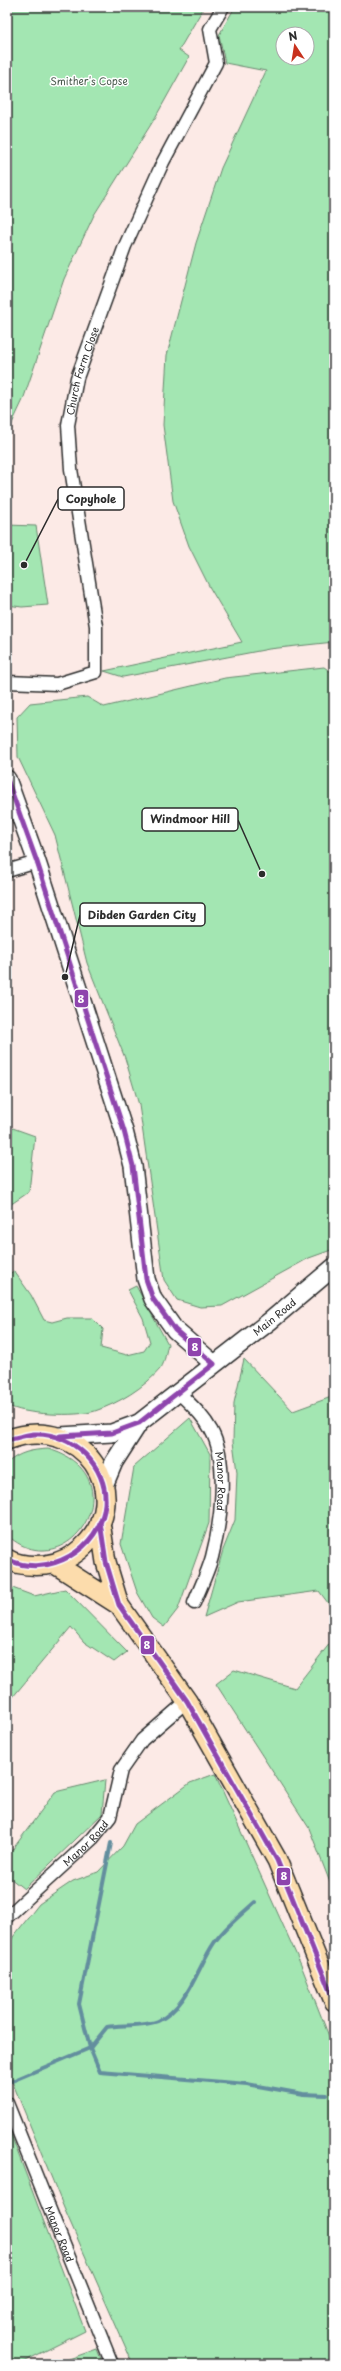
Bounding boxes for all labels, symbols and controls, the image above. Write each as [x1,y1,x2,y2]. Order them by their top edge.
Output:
north arrow [275,26,315,66]
text: N [287,26,299,45]
park label: Smither's Copse [50,73,128,88]
street label: Church Farm Close [62,324,102,416]
callout: Copyhole [58,487,124,510]
text: Copyhole [66,490,117,507]
callout: Windmoor Hill [142,808,238,831]
text: Windmoor Hill [150,810,230,827]
callout: Dibden Garden City [80,903,205,926]
text: Dibden Garden City [88,906,196,923]
line badge: 8 [74,989,89,1008]
text: 8 [78,990,85,1007]
street label: Main Road [249,1294,299,1339]
line badge: 8 [187,1337,202,1357]
text: 8 [192,1338,199,1355]
street label: Manor Road [212,1450,230,1512]
line badge: 8 [140,1635,155,1655]
text: 8 [144,1636,151,1653]
street label: Manor Road [59,1817,112,1869]
line badge: 8 [276,1867,291,1886]
text: 8 [281,1867,288,1884]
street label: Manor Road [42,2203,78,2264]

